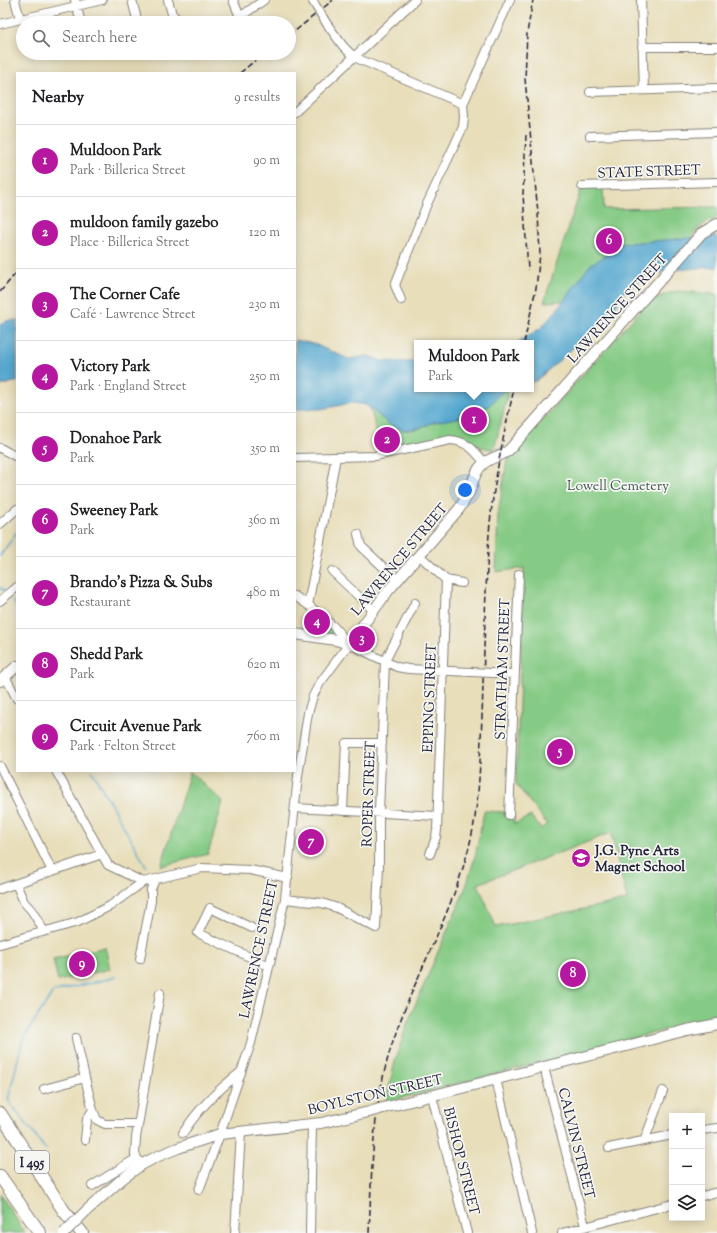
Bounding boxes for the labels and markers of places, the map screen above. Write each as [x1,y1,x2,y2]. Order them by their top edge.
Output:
pin: 6 [596,226,622,256]
pin: 1 [461,405,487,435]
pin: 2 [374,425,400,455]
pin: 4 [304,607,330,637]
pin: 3 [349,624,375,654]
pin: 5 [547,737,573,767]
pin: 7 [298,827,324,857]
place label: J.G. Pyne Arts Magnet School [594,842,685,878]
school or university icon: J.G. Pyne Arts Magnet School [570,847,592,869]
pin: 9 [69,949,95,979]
pin: 8 [560,959,586,989]

